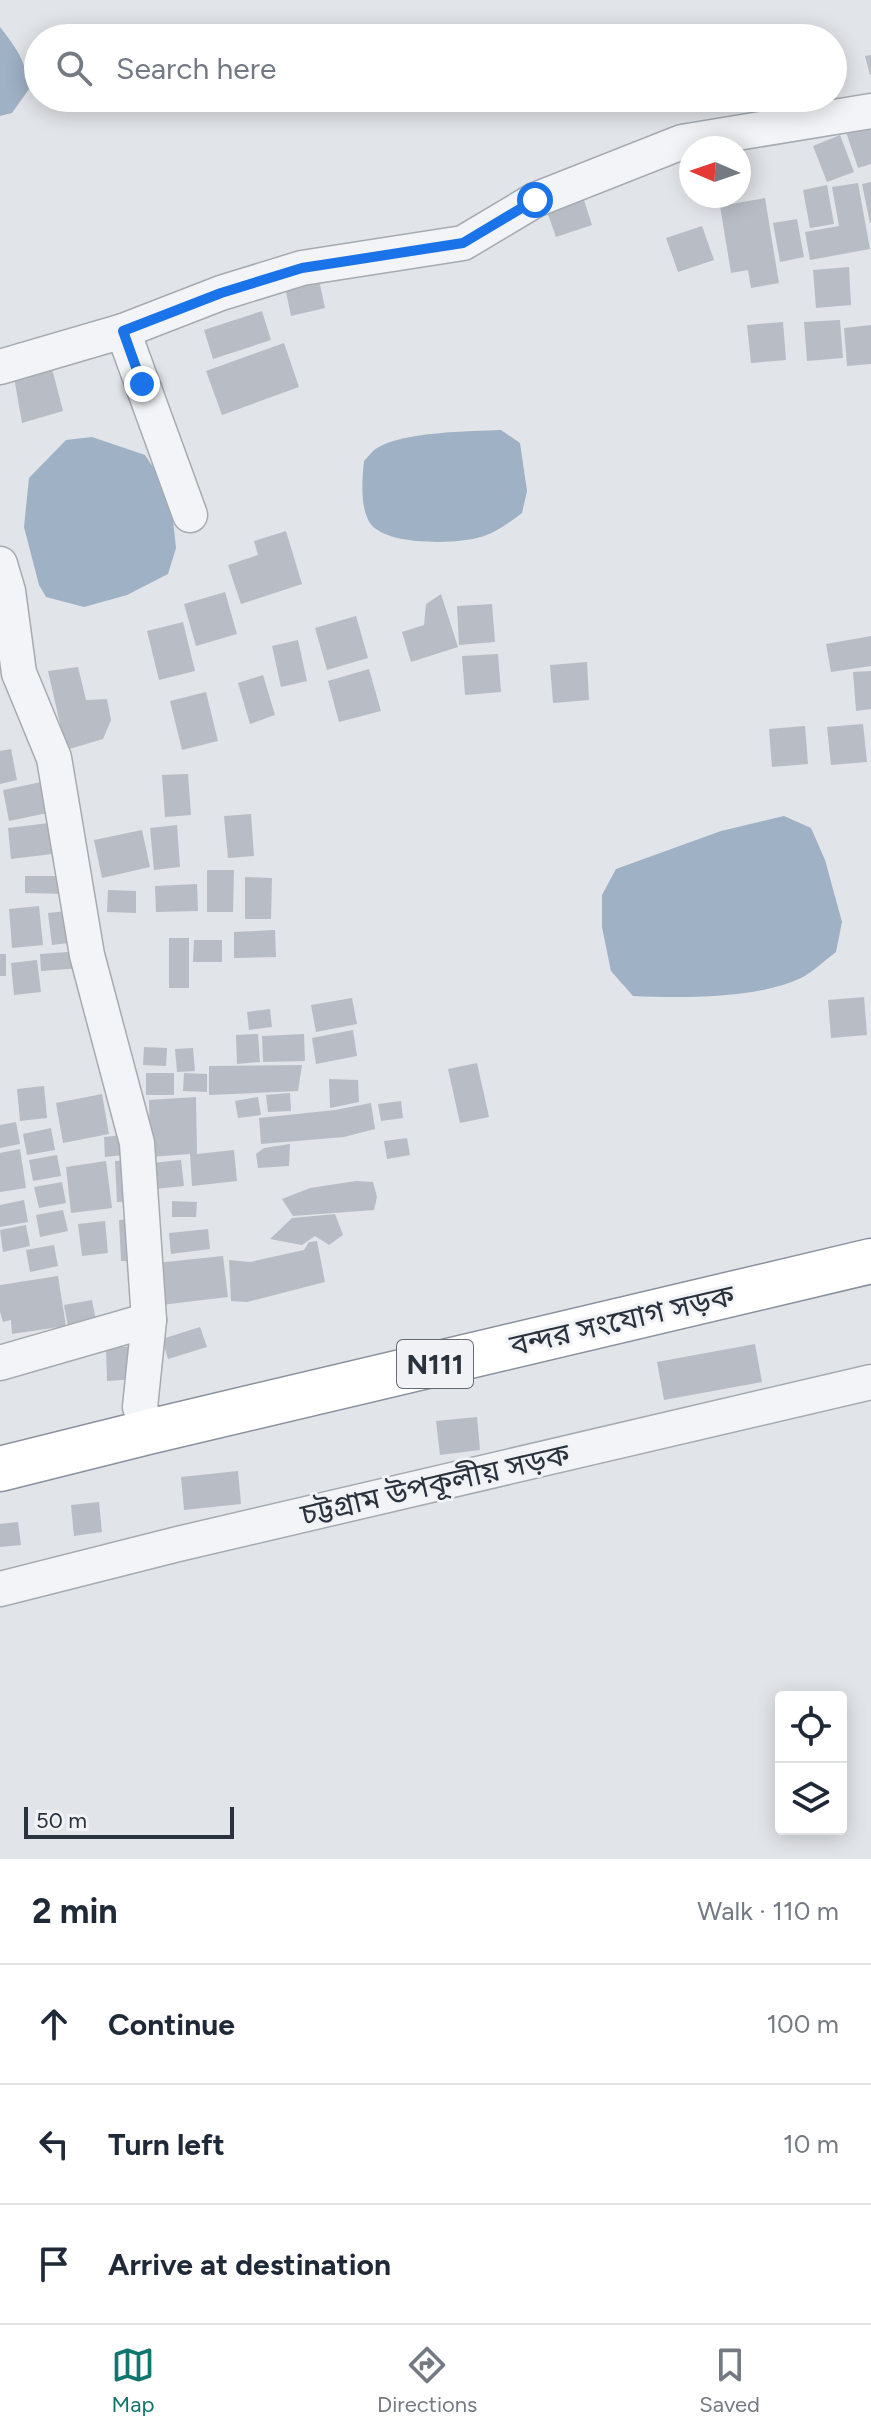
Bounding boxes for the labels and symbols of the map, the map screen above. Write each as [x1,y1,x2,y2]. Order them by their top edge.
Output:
north arrow [679,136,751,208]
route start [517,182,553,218]
route end [124,366,160,402]
street label: বন্দর সংযোগ সড়ক [505,1276,739,1364]
road number: N111 [397,1340,473,1388]
street label: চট্টগ্রাম উপকূলীয় সড়ক [296,1435,574,1533]
scale bar [24,1803,234,1839]

